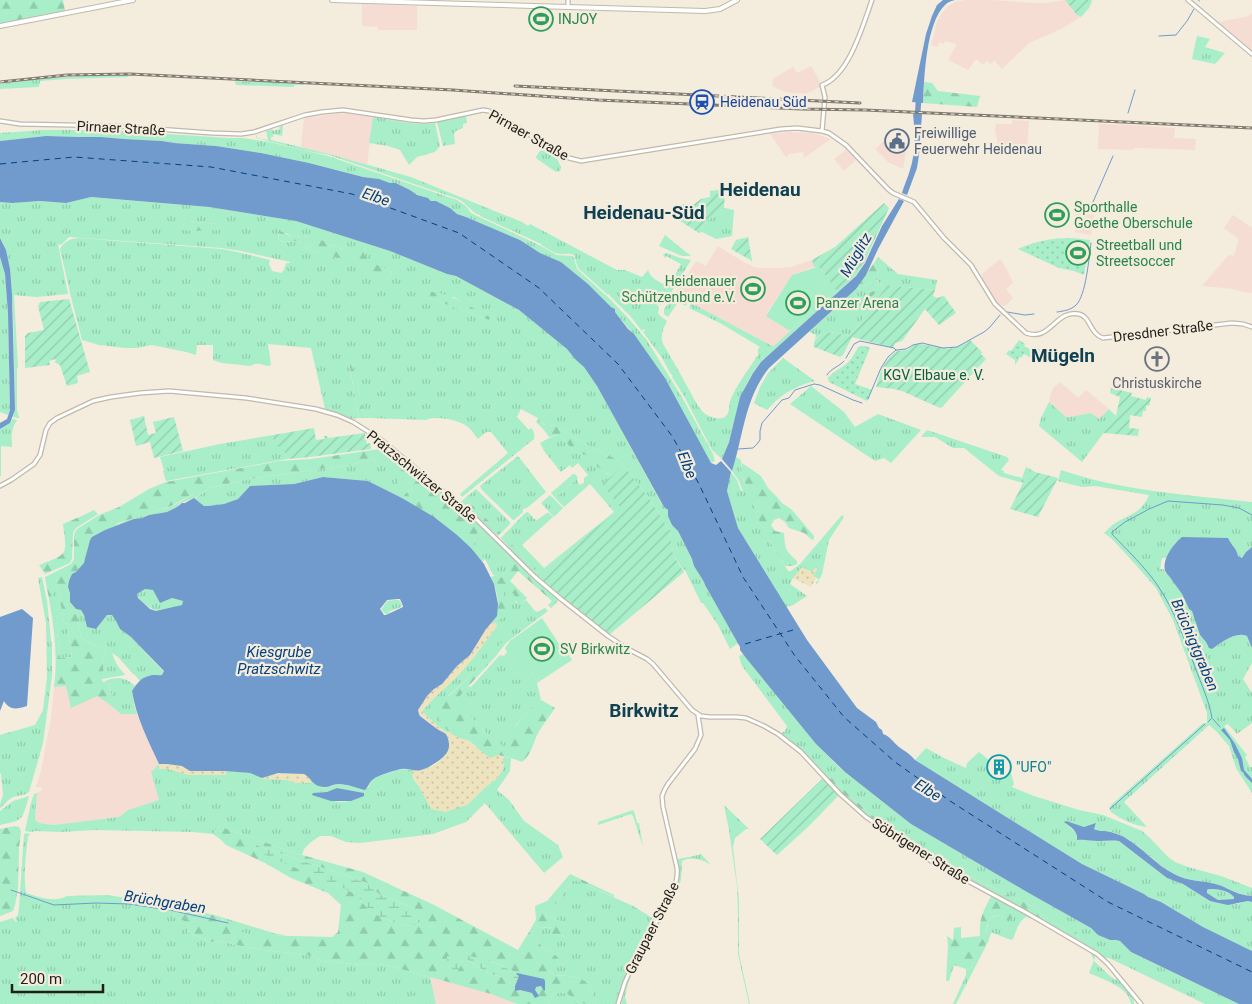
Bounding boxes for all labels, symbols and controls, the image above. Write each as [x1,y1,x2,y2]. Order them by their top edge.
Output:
sports icon: INJOY [528,6,554,32]
place label: INJOY [558,11,598,27]
station icon: Heidenau Süd [689,89,715,115]
place label: Heidenau Süd [720,94,807,110]
street label: Pirnaer Straße [486,107,572,163]
street label: Pirnaer Straße [76,118,166,138]
place label: Freiwillige Feuerwehr Heidenau [914,125,1042,157]
public building icon: Freiwillige Feuerwehr Heidenau [884,128,910,154]
district label: Heidenau [719,178,801,201]
water label: Elbe [360,184,392,210]
place label: Sporthalle Goethe Oberschule [1074,199,1193,231]
district label: Heidenau-Süd [583,201,705,224]
sports icon: Sporthalle Goethe Oberschule [1044,202,1070,228]
water label: Müglitz [836,229,876,280]
place label: Streetball und Streetsoccer [1096,237,1182,269]
sports icon: Streetball und Streetsoccer [1065,240,1091,266]
place label: Heidenauer Schützenbund e.V. [621,273,736,305]
sports icon: Heidenauer Schützenbund e.V. [740,276,766,302]
sports icon: Panzer Arena [785,290,811,316]
place label: Panzer Arena [816,295,899,311]
street label: Dresdner Straße [1112,317,1214,345]
district label: Mügeln [1031,344,1095,367]
church icon: Christuskirche [1144,346,1170,372]
park label: KGV Elbaue e. V. [883,367,985,383]
place label: Christuskirche [1112,375,1202,391]
street label: Pratzschwitzer Straße [364,427,480,525]
water label: Elbe [673,449,701,481]
water label: Brüchigtgraben [1167,596,1223,694]
sports icon: SV Birkwitz [529,636,555,662]
place label: SV Birkwitz [560,641,630,657]
water label: Kiesgrube Pratzschwitz [237,643,321,678]
district label: Birkwitz [609,699,679,722]
building icon: "UFO" [986,754,1012,780]
place label: "UFO" [1016,759,1051,775]
water label: Elbe [911,775,945,805]
street label: Söbrigener Straße [869,815,973,887]
street label: Graupaer Straße [622,879,682,977]
water label: Brüchgraben [123,887,207,917]
scale bar [12,962,104,994]
text: 200 m [20,970,62,988]

